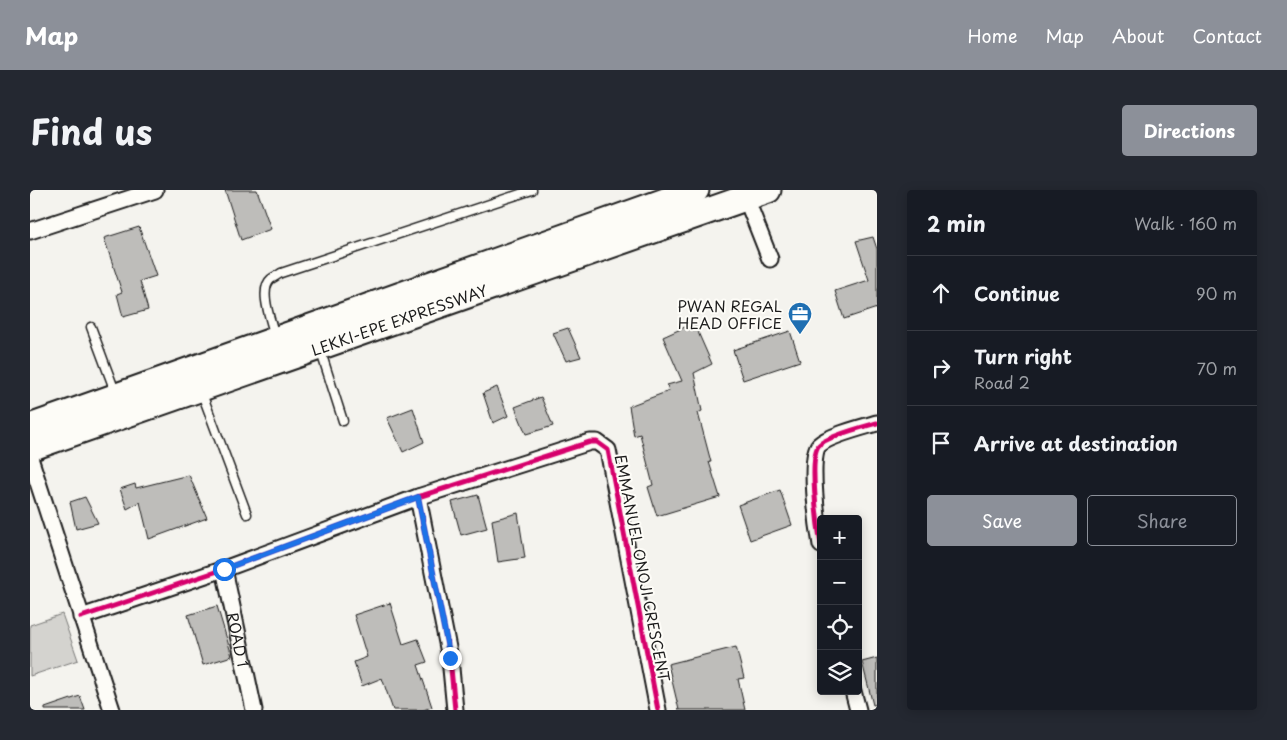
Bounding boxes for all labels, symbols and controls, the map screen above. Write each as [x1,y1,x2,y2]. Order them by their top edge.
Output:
text: Map [25,17,78,53]
text: Home [967,22,1017,49]
text: Map [1045,22,1084,49]
text: About [1112,22,1164,49]
text: Contact [1192,22,1262,49]
text: Find us [30,104,152,157]
button: Directions [1122,105,1257,156]
text: 2 min [927,207,986,239]
text: Walk · 160 m [1134,211,1237,235]
street label: LEKKI-EPE EXPRESSWAY [308,277,491,360]
icon: ahead [927,279,955,307]
text: Continue [974,279,1060,307]
text: 90 m [1196,281,1237,305]
place label: PWAN REGAL HEAD OFFICE [677,294,782,334]
office icon: PWAN REGAL HEAD OFFICE [787,301,813,335]
text: Turn right [974,342,1072,370]
icon: right [927,354,955,382]
text: 70 m [1197,356,1237,380]
text: Road 2 [974,370,1030,394]
icon: arrive [927,429,955,457]
text: Arrive at destination [974,429,1178,457]
street label: EMMANUEL ONOJI CRESCENT [610,452,676,684]
button: Save [927,495,1077,546]
button: Share [1087,495,1237,546]
map controls [817,515,862,695]
button: + [817,515,862,560]
route start [213,558,236,581]
button: − [817,560,862,605]
button: locate [817,605,862,650]
street label: ROAD 1 [222,610,256,669]
route end [439,647,462,670]
button: layers [817,650,862,695]

